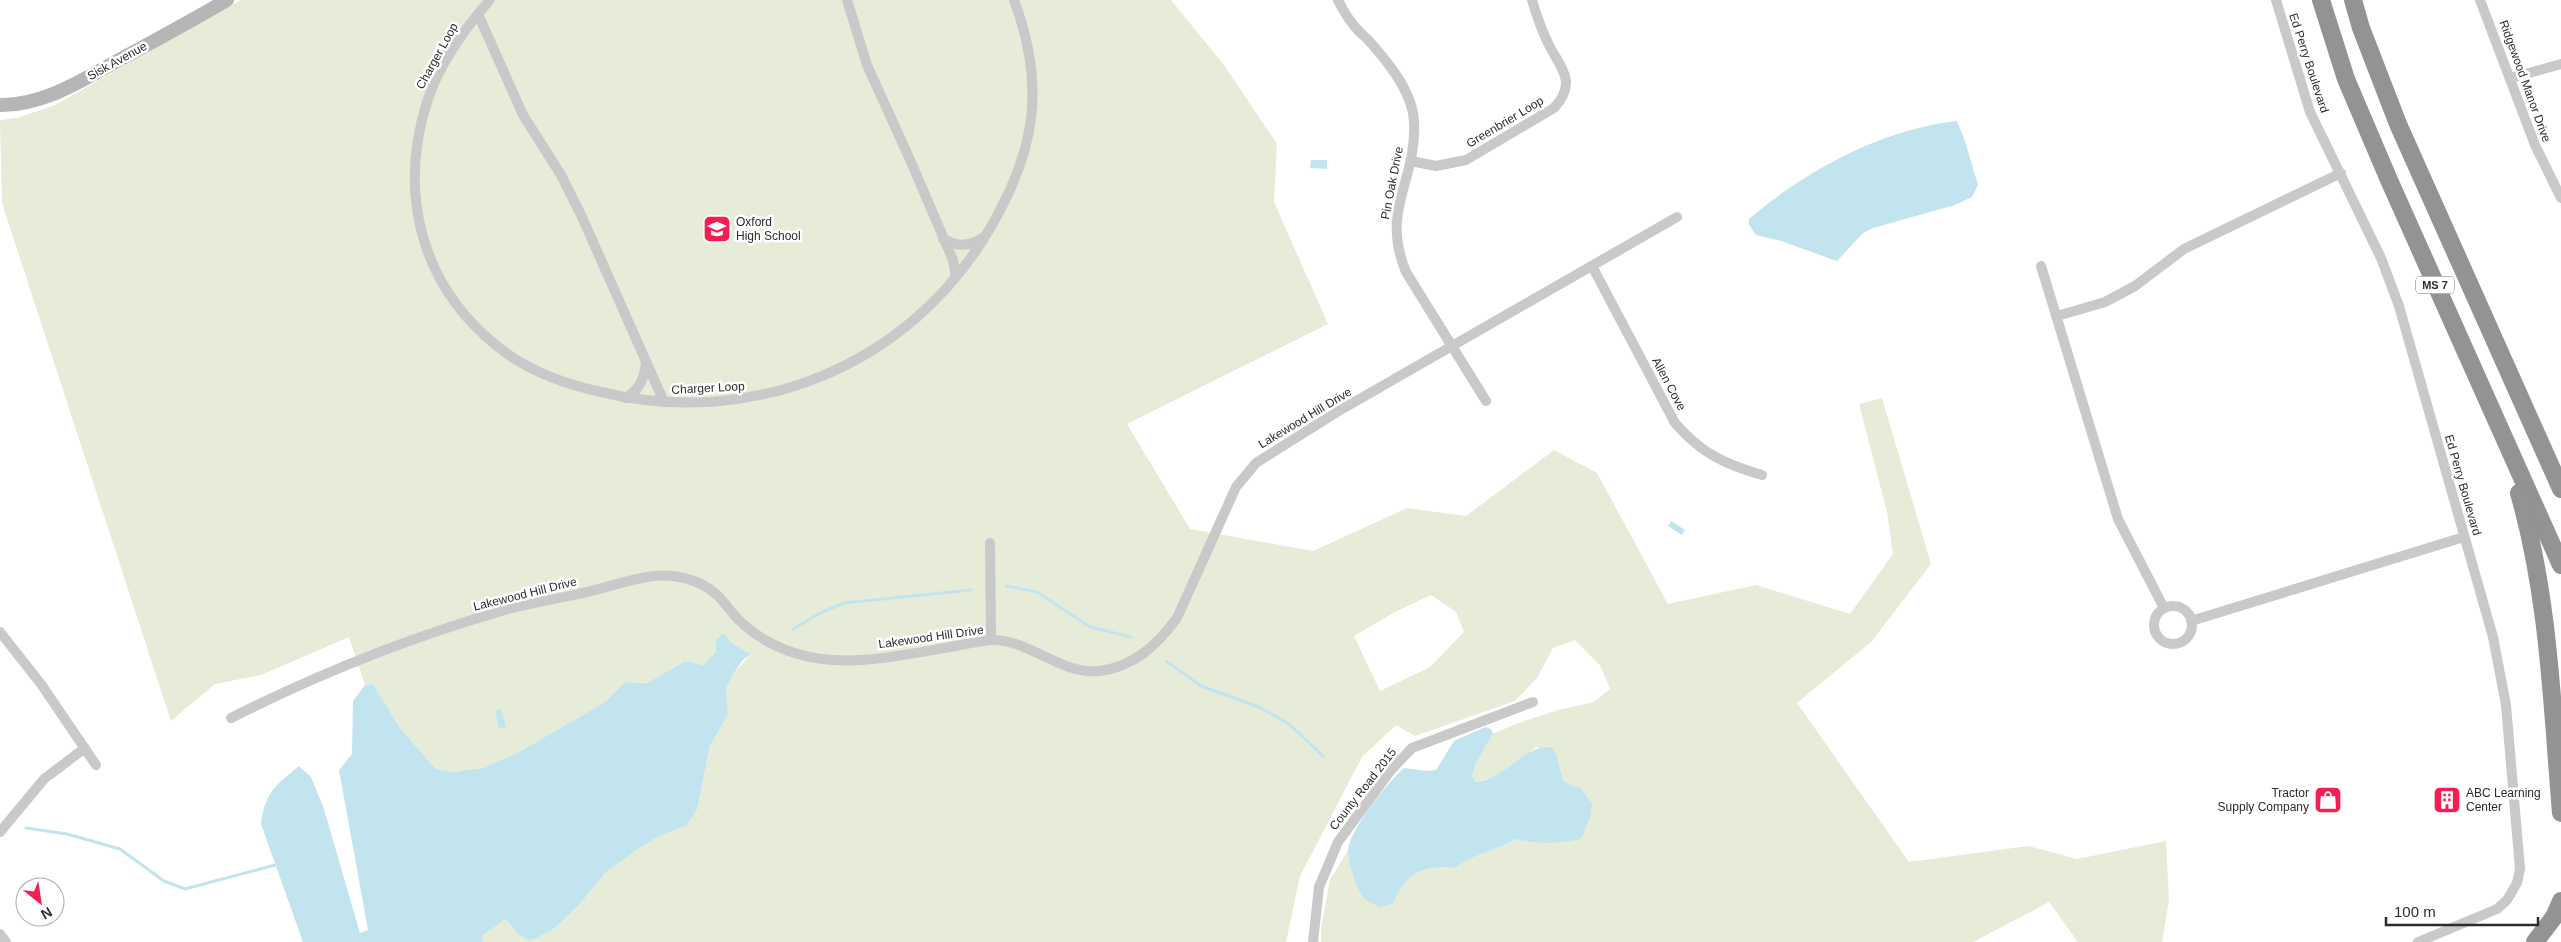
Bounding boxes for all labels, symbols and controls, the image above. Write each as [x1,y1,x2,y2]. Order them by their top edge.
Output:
street label: Ed Perry Boulevard [2286,11,2332,115]
street label: Ridgewood Manor Drive [2496,18,2554,144]
street label: Charger Loop [413,20,461,91]
street label: Sisk Avenue [85,39,149,83]
street label: Greenbrier Loop [1464,93,1546,151]
street label: Pin Oak Drive [1378,145,1406,221]
school or university icon: Oxford High School [702,214,732,244]
place label: Oxford High School [736,215,801,243]
road number: MS 7 [2416,276,2454,294]
street label: Allen Cove [1649,355,1689,413]
street label: Charger Loop [671,379,745,397]
street label: Lakewood Hill Drive [1256,385,1354,451]
street label: Ed Perry Boulevard [2442,433,2484,537]
street label: Lakewood Hill Drive [472,574,578,614]
street label: Lakewood Hill Drive [878,623,985,651]
street label: County Road 2015 [1327,745,1400,833]
shop icon: Tractor Supply Company [2313,785,2343,815]
building icon: ABC Learning Center [2432,785,2462,815]
place label: Tractor Supply Company [2218,786,2309,814]
place label: ABC Learning Center [2466,786,2541,814]
north arrow [15,877,65,927]
scale bar [2386,894,2538,926]
text: 100 m [2394,903,2436,920]
text: N [38,904,55,923]

